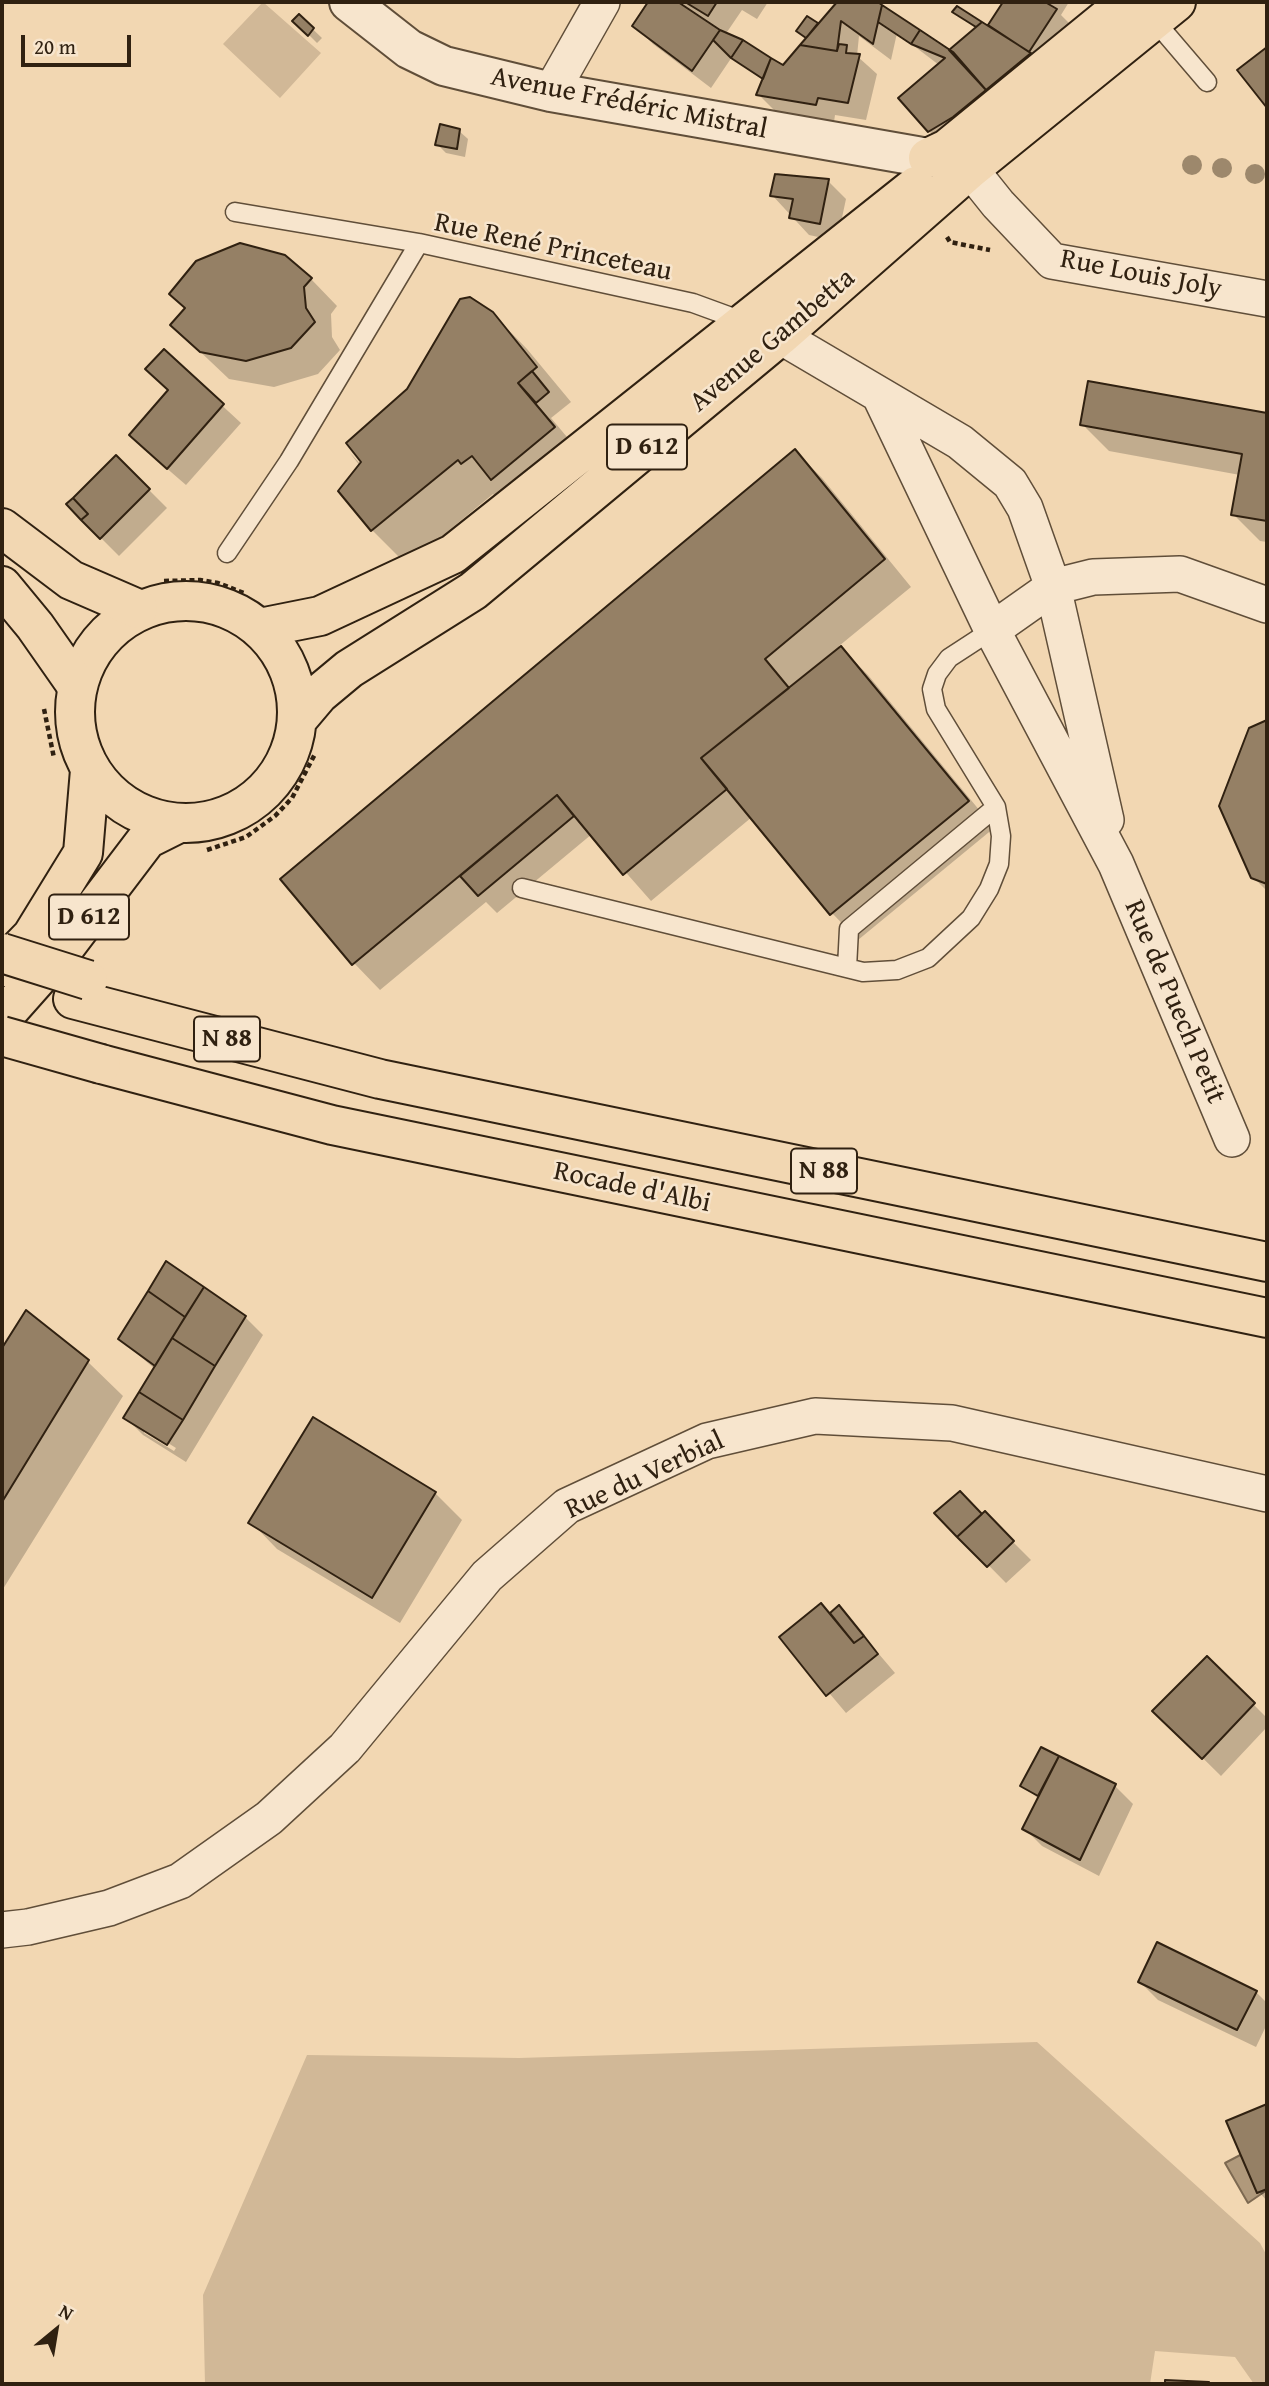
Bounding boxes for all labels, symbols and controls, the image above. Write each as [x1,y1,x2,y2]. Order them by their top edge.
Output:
scale bar [24,21,135,65]
text: 20 m [34,31,76,62]
street label: Avenue Frédéric Mistral [488,61,770,147]
street label: Rue René Princeteau [431,206,675,290]
street label: Rue Louis Joly [1057,243,1225,307]
street label: Avenue Gambetta [684,262,862,420]
road number: D 612 [607,424,687,470]
road number: D 612 [49,894,129,940]
street label: Rue de Puech Petit [1116,895,1232,1109]
road number: N 88 [194,1016,260,1062]
road number: N 88 [791,1148,857,1194]
street label: Rocade d'Albi [550,1155,714,1221]
street label: Rue du Verbial [560,1425,730,1527]
north arrow [21,2295,91,2365]
text: N [54,2297,79,2327]

